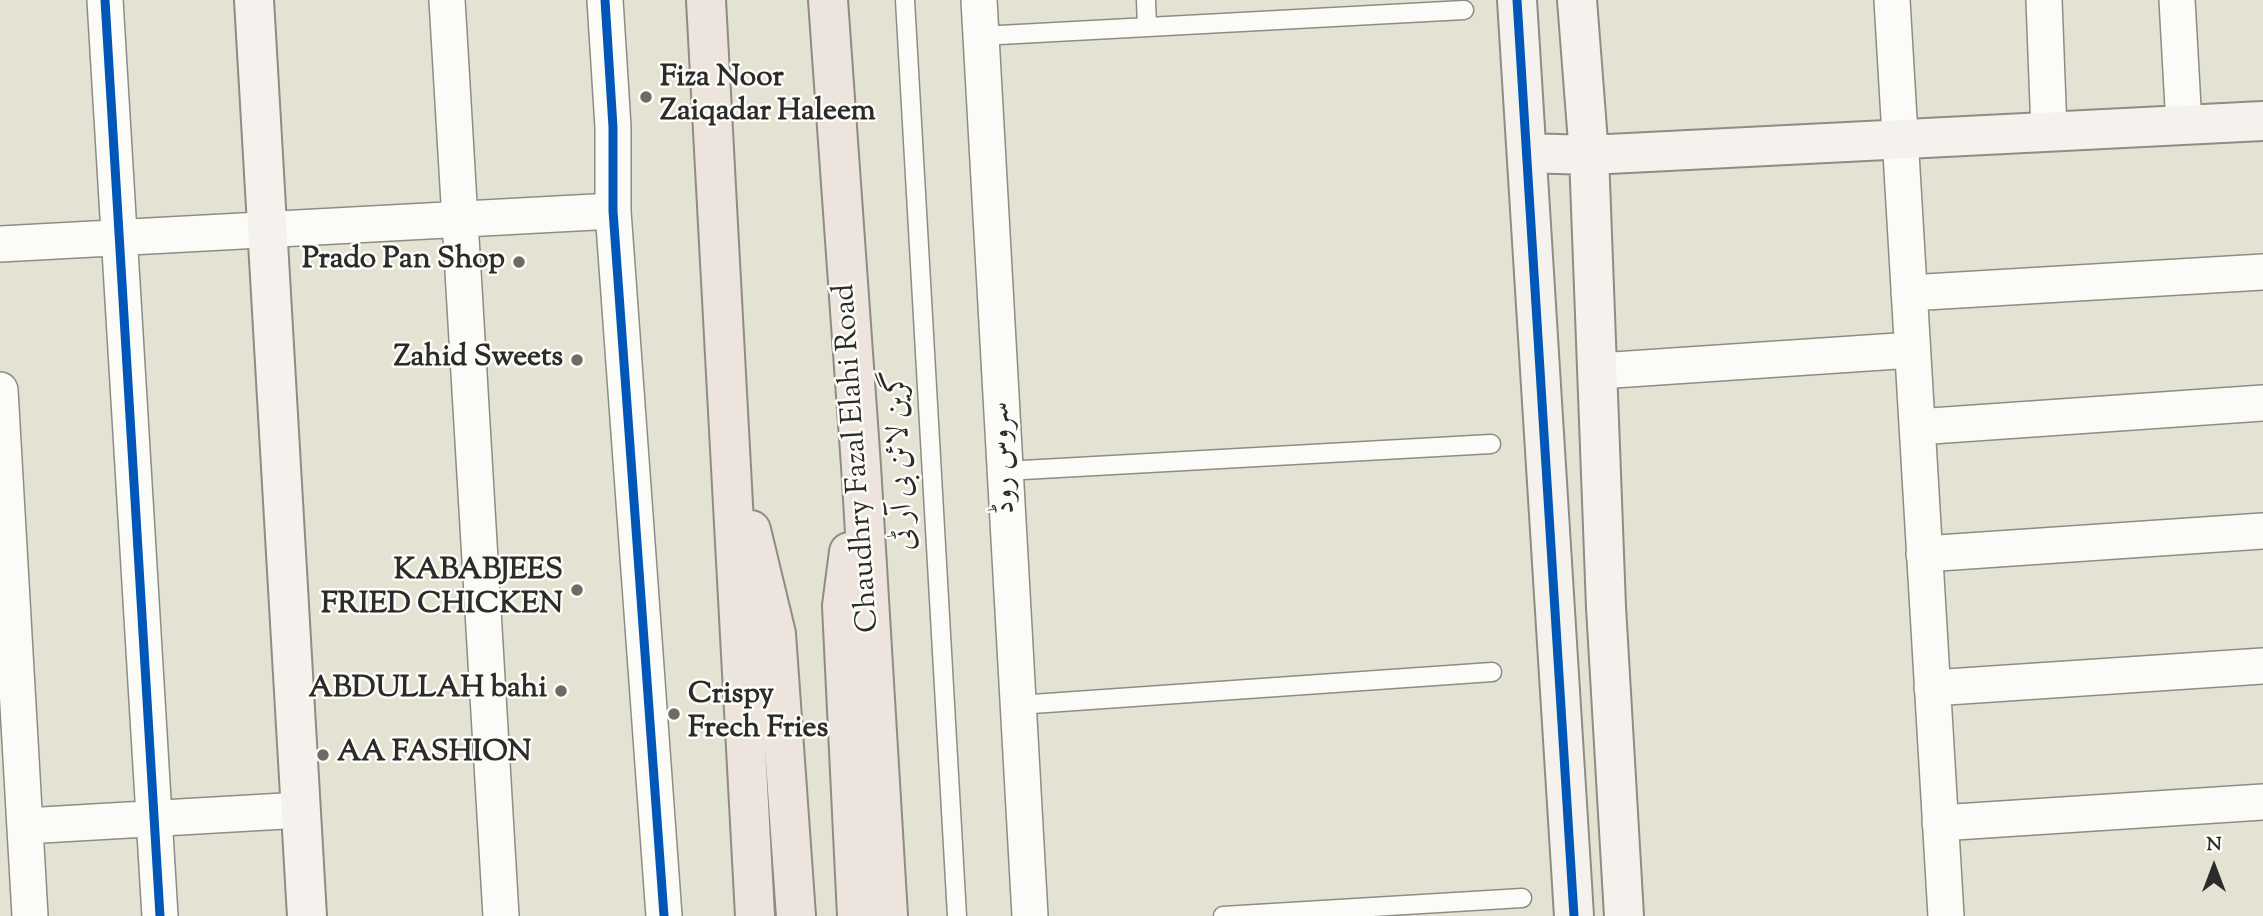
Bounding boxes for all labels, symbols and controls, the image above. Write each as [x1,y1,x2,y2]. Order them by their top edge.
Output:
place label: Fiza Noor Zaiqadar Haleem [660,62,876,132]
marker: Fiza Noor Zaiqadar Haleem [638,89,654,105]
place label: Prado Pan Shop [302,244,505,280]
marker: Prado Pan Shop [511,254,527,270]
street label: Chaudhry Fazal Elahi Road [829,282,889,634]
place label: Zahid Sweets [394,342,563,378]
marker: Zahid Sweets [569,352,585,368]
street label: گرین لائن بی آر ٹی [880,369,926,551]
street label: سروس روڈ [984,401,1026,515]
place label: KABABJEES FRIED CHICKEN [321,555,563,626]
marker: KABABJEES FRIED CHICKEN [569,582,585,598]
place label: ABDULLAH bahi [309,673,547,709]
place label: Crispy Frech Fries [688,679,828,750]
marker: ABDULLAH bahi [553,683,569,699]
marker: Crispy Frech Fries [666,706,682,722]
place label: AA FASHION [337,737,531,773]
marker: AA FASHION [315,747,331,763]
north arrow [2179,832,2249,902]
text: N [2206,832,2222,859]

